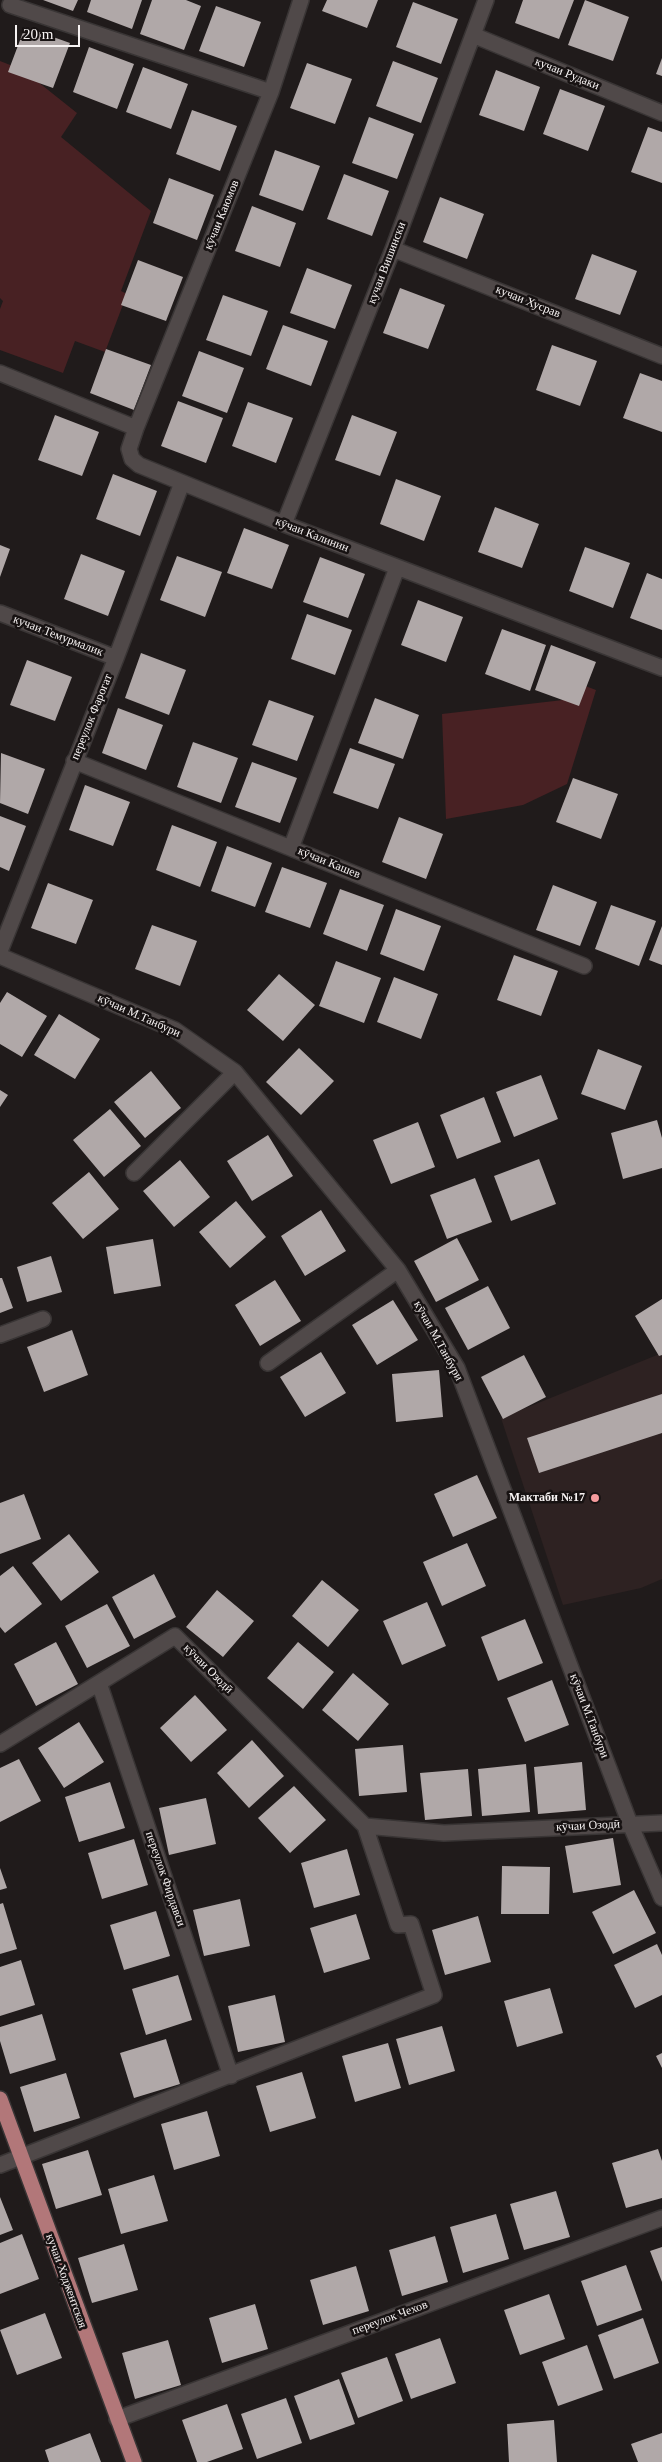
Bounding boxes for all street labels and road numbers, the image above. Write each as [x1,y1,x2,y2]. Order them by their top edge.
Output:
street label: кучаи Рудаки [533,55,601,93]
street label: кӯчаи Каюмов [201,178,243,252]
street label: кучаи Вишински [365,220,409,306]
street label: кучаи Хусрав [494,283,562,321]
street label: кӯчаи Калинин [273,514,351,556]
street label: кучаи Темурмалик [11,612,105,660]
street label: переулок Фарогат [68,672,116,762]
street label: кӯчаи Кашев [296,844,362,882]
street label: кӯчаи М.Танбури [95,991,183,1041]
street label: кӯчаи М.Танбури [410,1299,466,1383]
street label: кӯчаи Озодӣ [180,1641,236,1697]
street label: кӯчаи М.Танбури [566,1672,612,1760]
street label: кӯчаи Озодӣ [556,1817,620,1835]
street label: переулок Фирдавси [142,1830,188,1928]
street label: кучаи Ходжентская [42,2232,90,2330]
street label: переулок Чехов [350,2298,430,2338]

